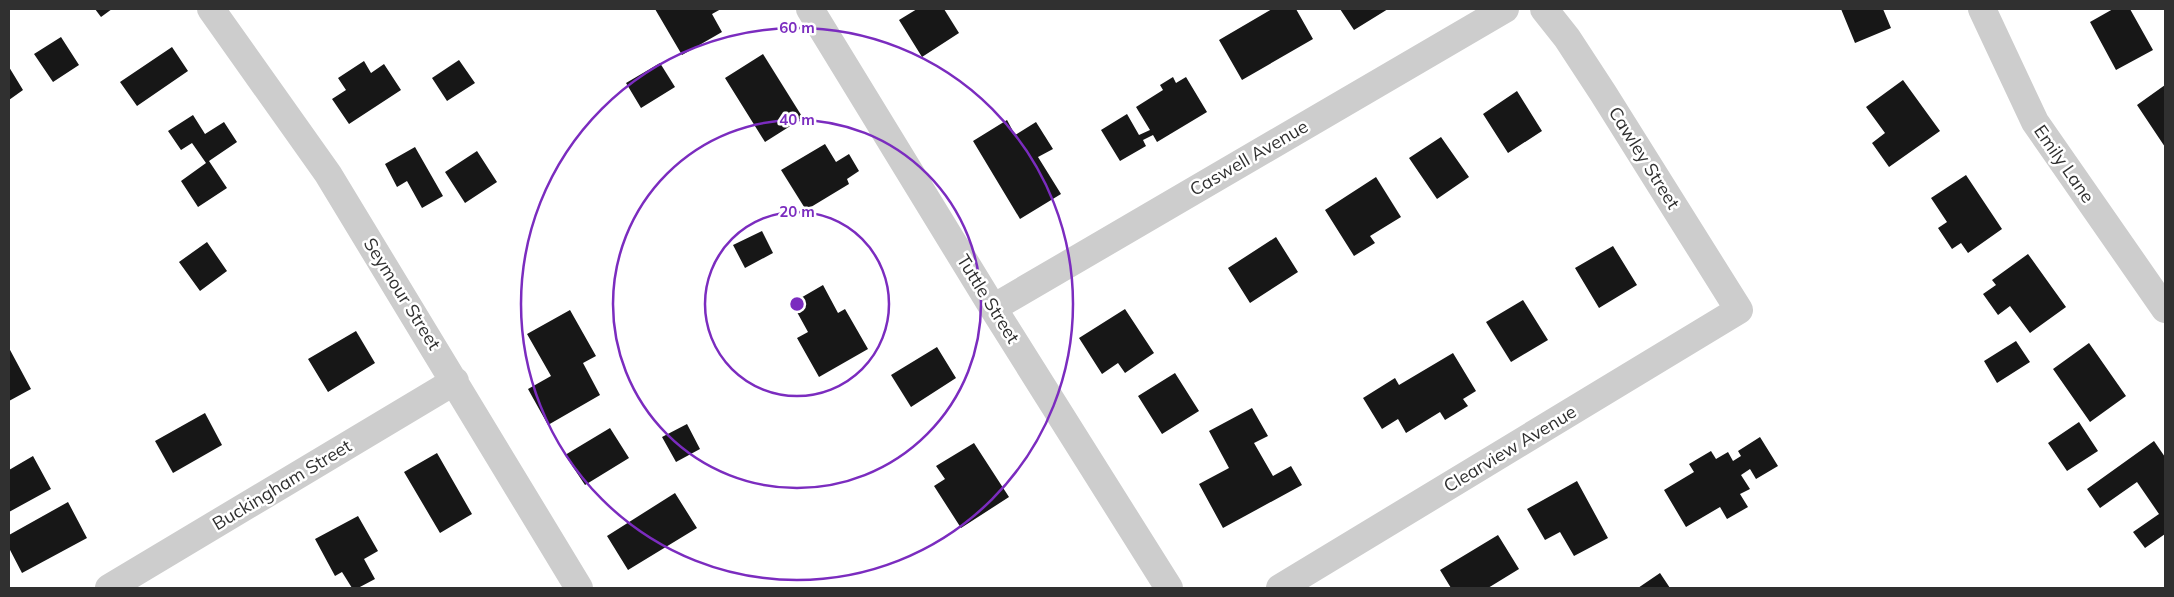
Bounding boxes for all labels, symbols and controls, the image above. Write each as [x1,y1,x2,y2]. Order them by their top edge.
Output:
text: 60 m [779,18,815,37]
street label: Cawley Street [1604,102,1685,213]
text: 40 m [779,110,815,129]
street label: Caswell Avenue [1185,114,1312,201]
street label: Emily Lane [2029,120,2100,207]
text: 20 m [779,202,815,221]
street label: Seymour Street [359,233,446,354]
street label: Tuttle Street [952,250,1025,348]
centre of rings [788,295,806,313]
street label: Clearview Avenue [1439,400,1580,497]
street label: Buckingham Street [208,434,355,535]

